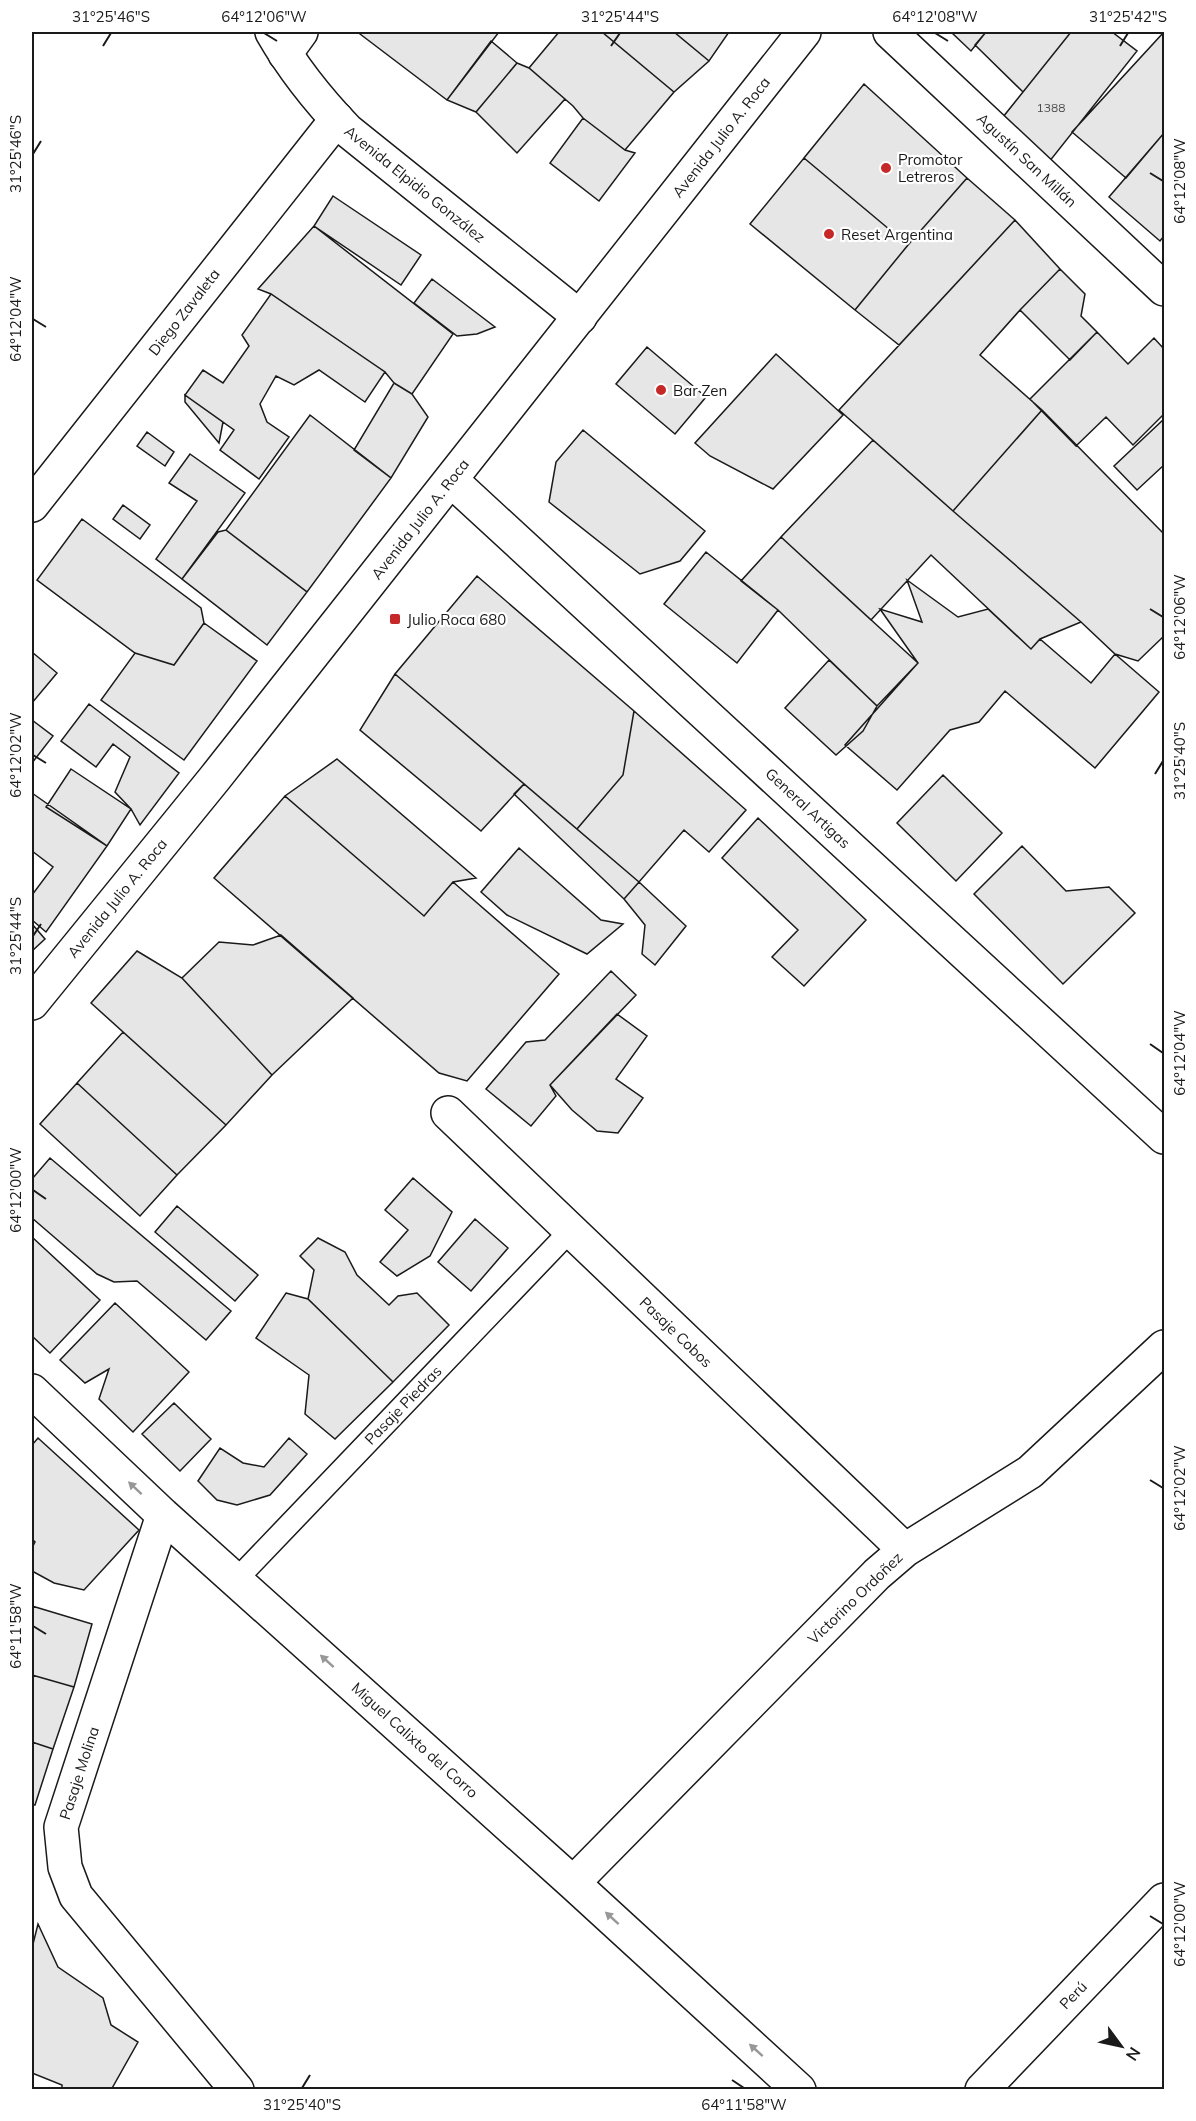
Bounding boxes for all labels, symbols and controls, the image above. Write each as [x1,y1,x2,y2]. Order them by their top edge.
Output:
text: 31°25'46"S [72,7,150,26]
text: 64°12'06"W [221,7,307,26]
text: 31°25'44"S [581,7,659,26]
text: 64°12'08"W [892,7,978,26]
text: 31°25'42"S [1089,7,1167,26]
street label: Avenida Julio A. Roca [668,73,774,201]
house number: 1388 [1037,100,1065,115]
street label: Agustín San Millán [973,109,1081,211]
text: 31°25'46"S [6,115,25,193]
street label: Avenida Elpidio González [341,121,489,247]
text: 64°12'08"W [1170,138,1189,224]
place label: Promotor Letreros [898,150,963,186]
marker: Promotor Letreros [879,161,893,175]
place label: Reset Argentina [841,225,953,244]
marker: Reset Argentina [822,227,836,241]
street label: Diego Zavaleta [144,265,224,359]
text: 64°12'04"W [6,276,25,362]
place label: Bar Zen [673,381,727,400]
marker: Bar Zen [654,383,668,397]
street label: Avenida Julio A. Roca [367,455,473,583]
text: 64°12'06"W [1170,574,1189,660]
place label: Julio Roca 680 [407,610,506,629]
marker: Julio Roca 680 [388,612,402,626]
text: 64°12'02"W [6,712,25,798]
text: 31°25'40"S [1170,722,1189,800]
street label: General Artigas [762,764,854,852]
street label: Avenida Julio A. Roca [63,835,171,961]
text: 31°25'44"S [6,897,25,975]
text: 64°12'04"W [1170,1010,1189,1096]
text: 64°12'00"W [6,1147,25,1233]
street label: Pasaje Cobos [636,1293,716,1371]
street label: Pasaje Piedras [360,1361,446,1449]
text: 64°12'02"W [1170,1445,1189,1531]
one-way arrow [128,1482,142,1496]
street label: Victorino Ordoñez [804,1548,907,1648]
text: 64°11'58"W [6,1583,25,1669]
one-way arrow [320,1655,335,1668]
street label: Miguel Calixto del Corro [348,1678,482,1802]
street label: Pasaje Molina [55,1724,103,1822]
text: 64°12'00"W [1170,1881,1189,1967]
one-way arrow [605,1912,619,1926]
street label: Perú [1055,1977,1091,2013]
north arrow [1091,2016,1151,2076]
one-way arrow [748,2043,763,2057]
text: N [1122,2044,1145,2065]
text: 31°25'40"S [263,2095,341,2114]
text: 64°11'58"W [701,2095,787,2114]

